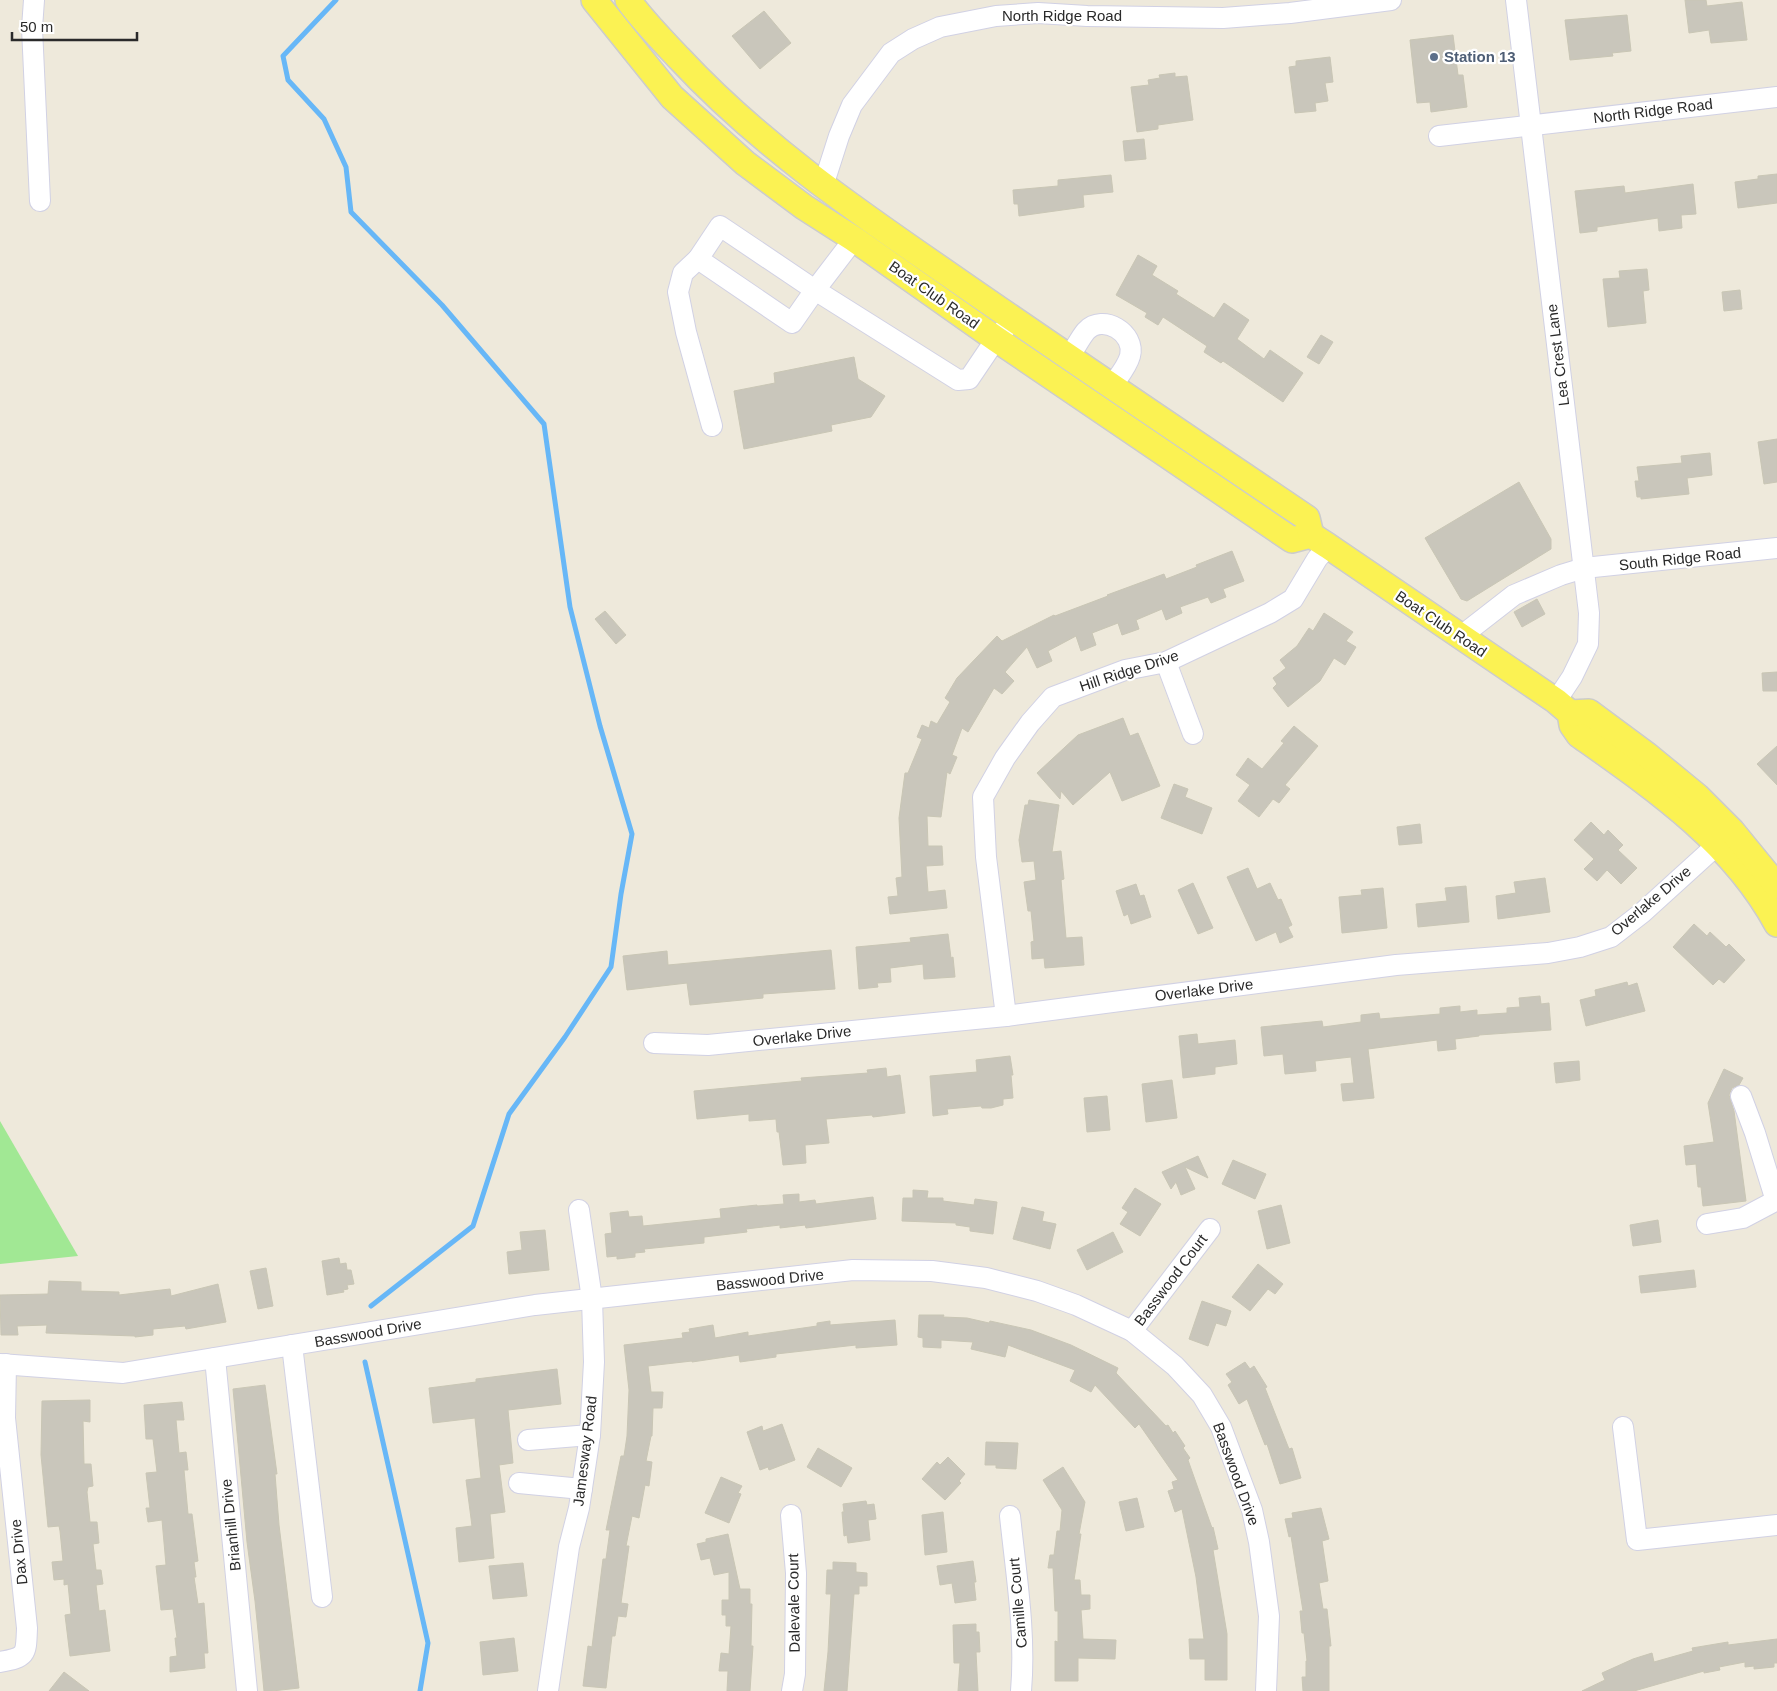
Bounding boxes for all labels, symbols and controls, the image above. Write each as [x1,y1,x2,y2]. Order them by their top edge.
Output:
street label: North Ridge Road [1002,7,1122,24]
scale bar [12,10,138,42]
text: 50 m [20,18,53,35]
place label: Station 13 [1444,48,1516,65]
marker: Station 13 [1428,51,1440,63]
street label: North Ridge Road [1592,95,1714,126]
street label: Boat Club Road [886,257,983,332]
street label: Lea Crest Lane [1543,303,1572,407]
street label: South Ridge Road [1618,544,1742,573]
street label: Boat Club Road [1393,587,1490,660]
street label: Hill Ridge Drive [1077,646,1181,695]
street label: Overlake Drive [1607,862,1694,939]
street label: Overlake Drive [1154,975,1254,1004]
street label: Overlake Drive [752,1022,852,1049]
street label: Basswood Court [1131,1230,1211,1329]
street label: Basswood Drive [715,1265,825,1294]
street label: Basswood Drive [313,1315,423,1350]
street label: Jamesway Road [569,1395,600,1507]
street label: Basswood Drive [1210,1420,1263,1528]
street label: Brianhill Drive [217,1478,244,1572]
street label: Dax Drive [7,1518,30,1586]
street label: Dalevale Court [784,1552,803,1653]
street label: Camille Court [1005,1556,1030,1649]

